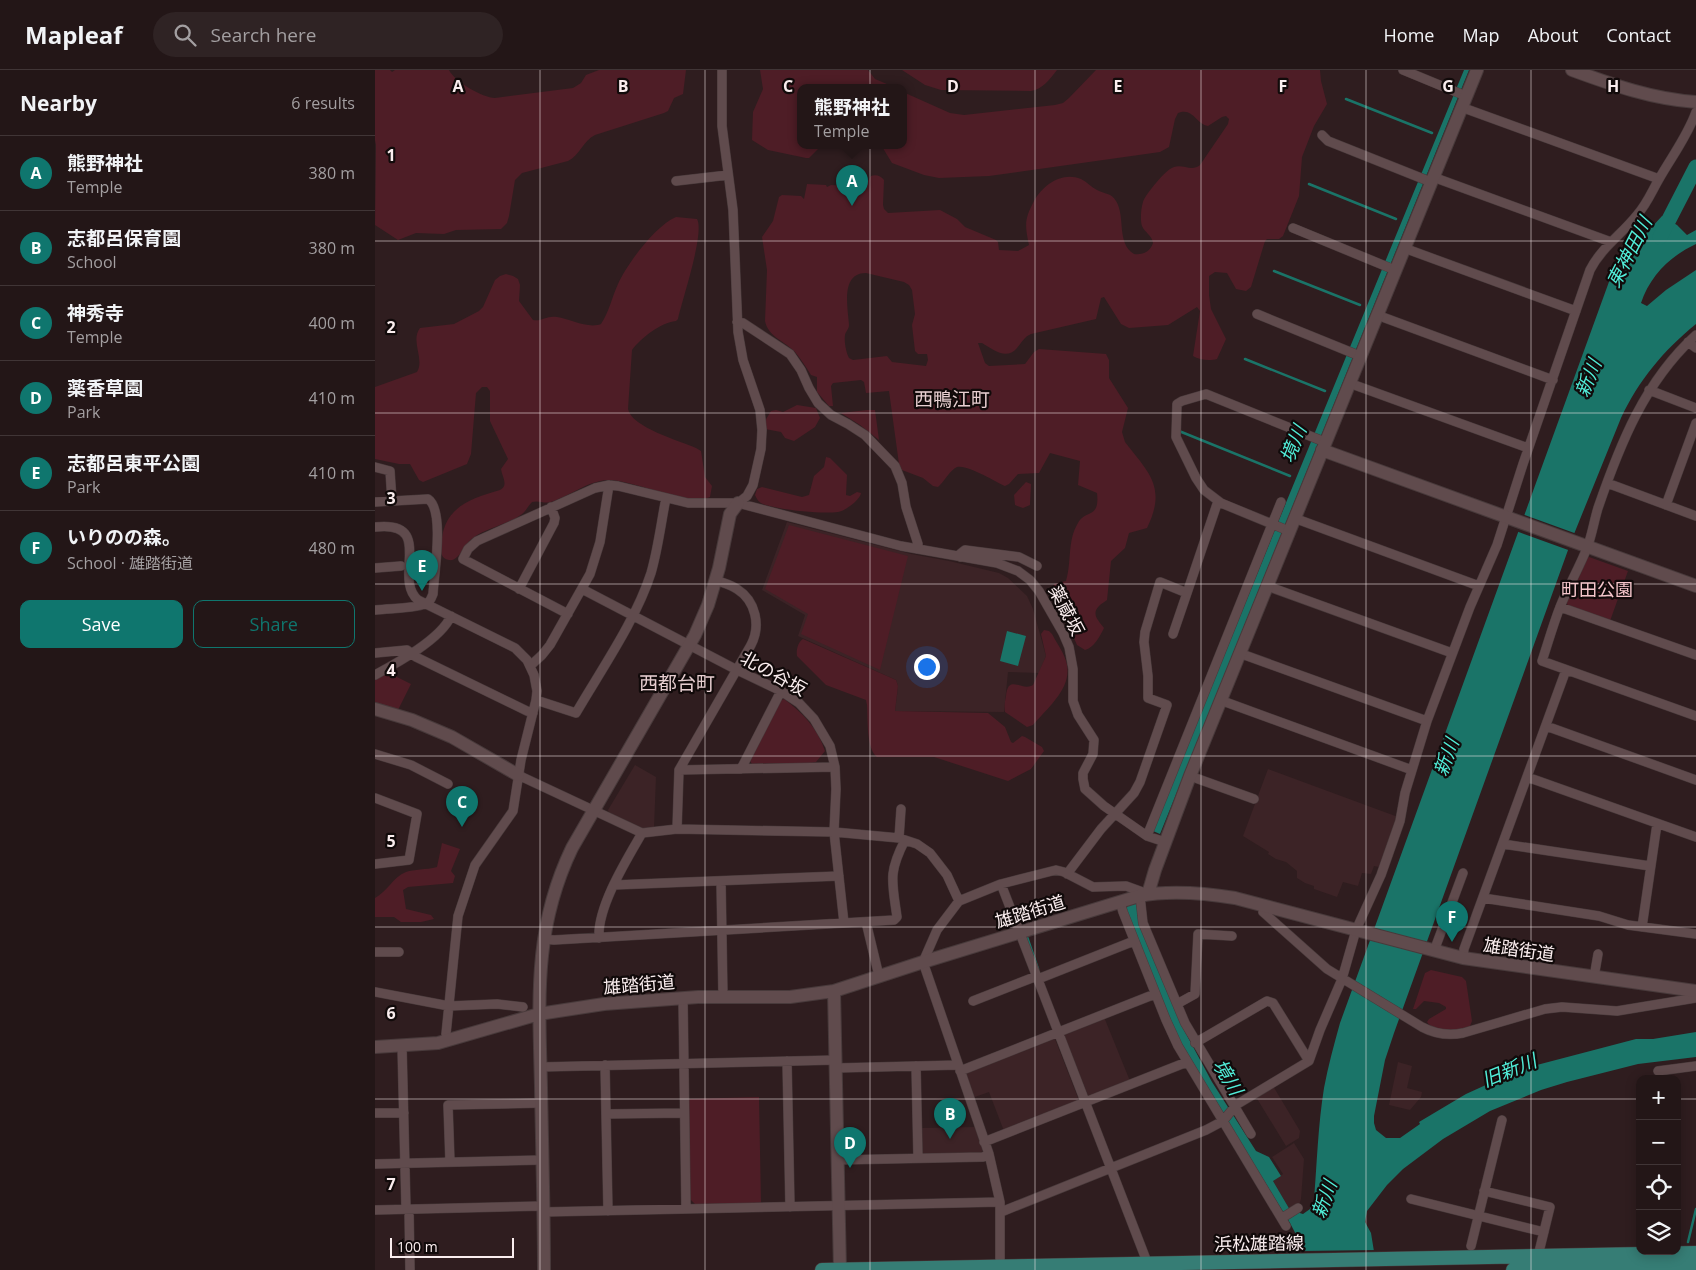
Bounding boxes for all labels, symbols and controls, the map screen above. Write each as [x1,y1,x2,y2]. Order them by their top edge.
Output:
search box [153,12,503,57]
text: Mapleaf [25,18,123,51]
icon: search [171,21,199,49]
text: Search here [211,22,316,48]
text: Home [1384,23,1434,47]
text: Map [1462,23,1500,47]
text: About [1528,23,1578,47]
text: Contact [1606,23,1671,47]
text: A [452,75,464,97]
text: B [618,75,628,97]
text: C [783,75,793,97]
text: D [947,75,959,97]
text: E [1114,75,1123,97]
text: F [1279,75,1287,97]
text: G [1442,75,1454,97]
text: H [1607,75,1619,97]
popup [797,84,907,149]
text: Nearby [20,89,97,117]
text: 6 results [291,92,355,114]
text: 熊野神社 [814,94,890,120]
text: Temple [814,120,869,142]
text: 1 [386,144,396,166]
text: 熊野神社 [67,150,143,176]
text: A [30,162,42,184]
text: 380 m [309,162,355,184]
pin: A [836,165,868,206]
text: Temple [67,176,122,198]
water label: 東神田川 [1600,210,1659,292]
text: 志都呂保育園 [67,225,181,251]
text: B [31,237,41,259]
text: 380 m [309,237,355,259]
text: School [67,251,117,273]
text: 神秀寺 [67,300,124,326]
text: C [31,312,41,334]
text: 400 m [309,312,355,334]
text: 2 [386,316,396,338]
text: Temple [67,326,122,348]
water label: 新川 [1569,354,1608,400]
text: 薬香草園 [67,375,143,401]
district label: 西鴨江町 [914,386,990,412]
text: D [30,387,42,409]
text: 410 m [309,387,355,409]
text: Park [67,401,100,423]
water label: 境川 [1274,420,1313,466]
text: 志都呂東平公園 [67,450,200,476]
text: E [32,462,40,484]
text: 410 m [309,462,355,484]
text: Park [67,476,100,498]
text: 3 [386,487,396,509]
text: いりのの森。 [67,524,181,550]
text: F [32,537,40,559]
text: 480 m [309,537,355,559]
pin: E [406,550,438,591]
text: School · 雄踏街道 [67,552,193,574]
park label: 町田公園 [1561,577,1633,601]
street label: 薬蔵坂 [1044,581,1090,639]
button: Save [20,600,183,648]
button: Share [193,600,355,648]
street label: 北の谷坂 [737,645,811,701]
your location [914,654,940,680]
text: 4 [386,659,396,681]
district label: 西都台町 [639,670,715,696]
water label: 新川 [1427,733,1465,779]
pin: C [446,786,478,827]
text: 5 [386,830,396,852]
street label: 雄踏街道 [992,889,1068,933]
pin: F [1436,901,1468,942]
street label: 雄踏街道 [1482,932,1556,966]
street label: 雄踏街道 [602,969,676,999]
text: 6 [386,1002,396,1024]
water label: 旧新川 [1478,1047,1542,1093]
water label: 境川 [1207,1054,1250,1102]
map controls [1636,1075,1681,1255]
button: + [1636,1075,1681,1120]
pin: B [934,1098,966,1139]
button: − [1636,1120,1681,1165]
pin: D [834,1127,866,1168]
button: locate [1636,1165,1681,1210]
text: 7 [386,1173,396,1195]
water label: 新川 [1305,1175,1343,1221]
button: layers [1636,1210,1681,1255]
street label: 浜松雄踏線 [1214,1230,1304,1256]
scale bar [390,1235,514,1258]
text: 100 m [397,1237,438,1256]

